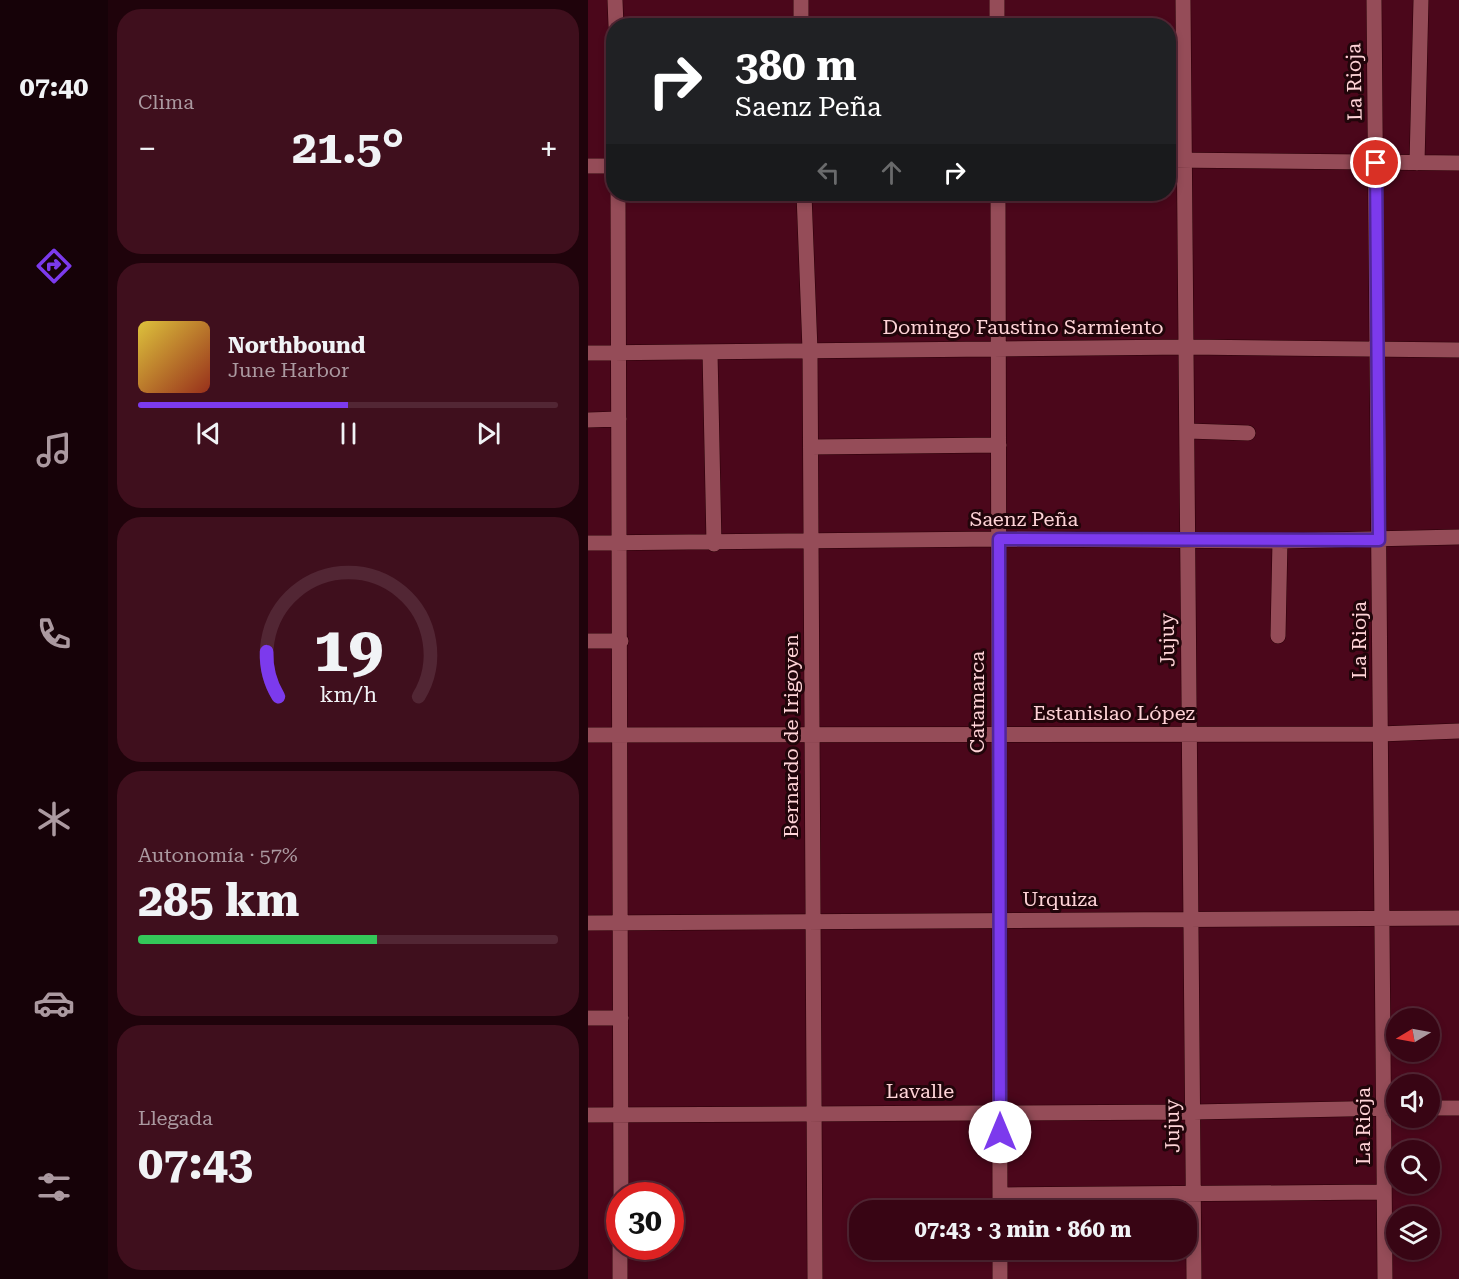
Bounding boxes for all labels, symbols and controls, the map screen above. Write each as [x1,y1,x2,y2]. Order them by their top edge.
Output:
text: 380 m [735,41,857,90]
icon: right [636,42,714,120]
street label: La Rioja [1341,43,1367,121]
text: 07:40 [20,71,88,103]
text: Clima [138,90,194,114]
text: Saenz Peña [735,91,882,123]
text: 21.5° [292,121,404,174]
text: − [138,129,156,168]
text: + [540,129,558,168]
pin [1350,137,1401,188]
icon: arrive [1359,146,1392,179]
icon: left [812,156,845,189]
icon: ahead [875,156,908,189]
icon: right [938,156,971,189]
icon: directions [33,245,75,287]
street label: Domingo Faustino Sarmiento [882,315,1164,339]
text: Northbound [228,333,366,358]
text: June Harbor [228,358,349,382]
icon: previous [192,417,225,450]
icon: pause [332,417,365,450]
icon: next [472,417,505,450]
icon: music [33,429,75,471]
street label: Saenz Peña [970,507,1078,531]
street label: La Rioja [1347,601,1371,679]
icon: phone [33,613,75,655]
text: 19 [313,613,383,686]
street label: Jujuy [1155,613,1179,667]
street label: Bernardo de Irigoyen [779,634,803,838]
street label: Catamarca [965,651,989,753]
text: km/h [319,682,377,707]
street label: Estanislao López [1033,701,1195,725]
icon: climate [33,798,75,840]
text: Autonomía · 57% [138,843,298,867]
text: 285 km [138,874,299,927]
street label: Urquiza [1022,887,1098,911]
icon: car [33,982,75,1024]
north arrow [1386,1008,1440,1062]
map controls [1386,1008,1440,1260]
button: sound [1386,1074,1440,1128]
street label: Lavalle [886,1079,954,1103]
street label: La Rioja [1351,1087,1375,1165]
street label: Jujuy [1160,1099,1184,1153]
position arrow [968,1100,1032,1164]
text: Llegada [138,1106,213,1130]
text: 07:43 [138,1137,253,1190]
button: search [1386,1140,1440,1194]
icon: filters [33,1166,75,1208]
speed limit sign: 30 [606,1182,684,1260]
button: layers [1386,1206,1440,1260]
text: 07:43 · 3 min · 860 m [914,1217,1132,1242]

